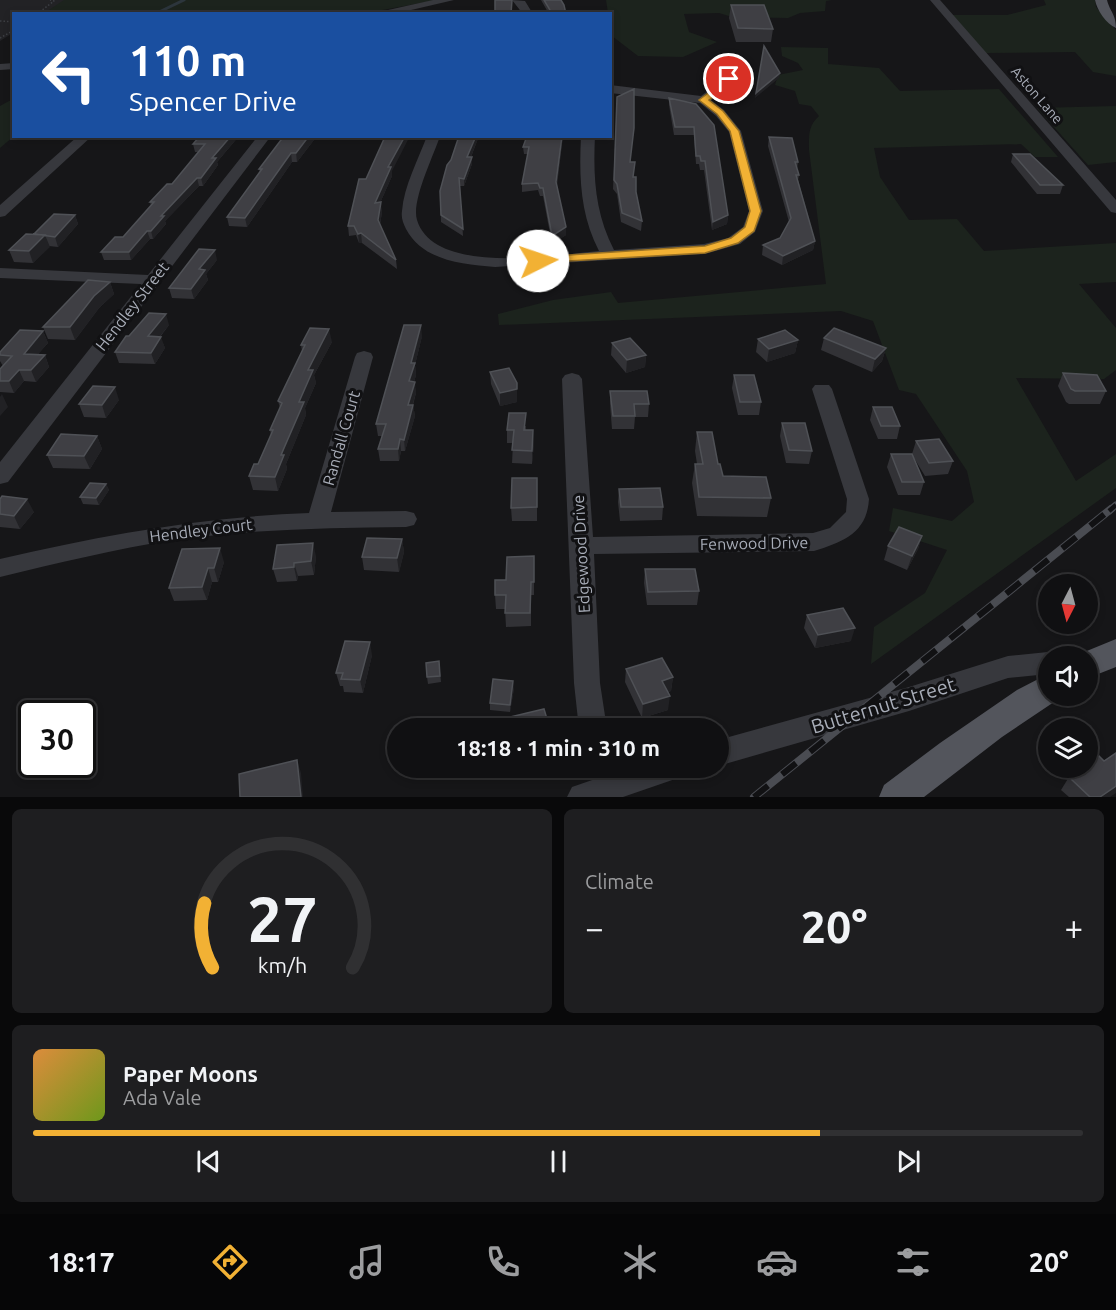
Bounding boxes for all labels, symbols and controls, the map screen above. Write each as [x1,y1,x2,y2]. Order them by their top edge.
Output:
icon: left [30,36,108,114]
text: 110 m [129,37,246,84]
pin [703,53,754,104]
icon: arrive [712,62,745,95]
street label: Aston Lane [1008,63,1066,127]
text: Spencer Drive [129,86,297,116]
position arrow [506,229,570,293]
street label: Hendley Street [92,258,173,354]
street label: Randall Court [319,388,363,487]
street label: Edgewood Drive [569,495,593,613]
street label: Hendley Court [149,515,254,545]
street label: Fenwood Drive [700,533,808,553]
north arrow [1038,574,1098,634]
map controls [1038,574,1098,778]
button: sound [1038,646,1098,706]
street label: Butternut Street [808,672,958,738]
speed limit sign: 30 [18,700,96,778]
button: layers [1038,718,1098,778]
text: 18:18 · 1 min · 310 m [456,735,660,760]
text: Climate [585,870,654,893]
text: 27 [247,884,317,954]
text: 20° [801,901,867,952]
text: − [585,909,604,946]
text: + [1064,909,1083,946]
text: km/h [257,953,307,977]
text: Paper Moons [123,1061,258,1086]
text: Ada Vale [123,1086,201,1109]
icon: previous [192,1145,225,1178]
icon: pause [542,1145,575,1178]
icon: next [892,1145,925,1178]
icon: directions [209,1241,251,1283]
icon: music [346,1241,388,1283]
icon: phone [482,1241,524,1283]
icon: climate [619,1241,661,1283]
icon: car [756,1241,798,1283]
icon: filters [892,1241,934,1283]
text: 18:17 [47,1247,115,1277]
text: 20° [1029,1247,1069,1277]

